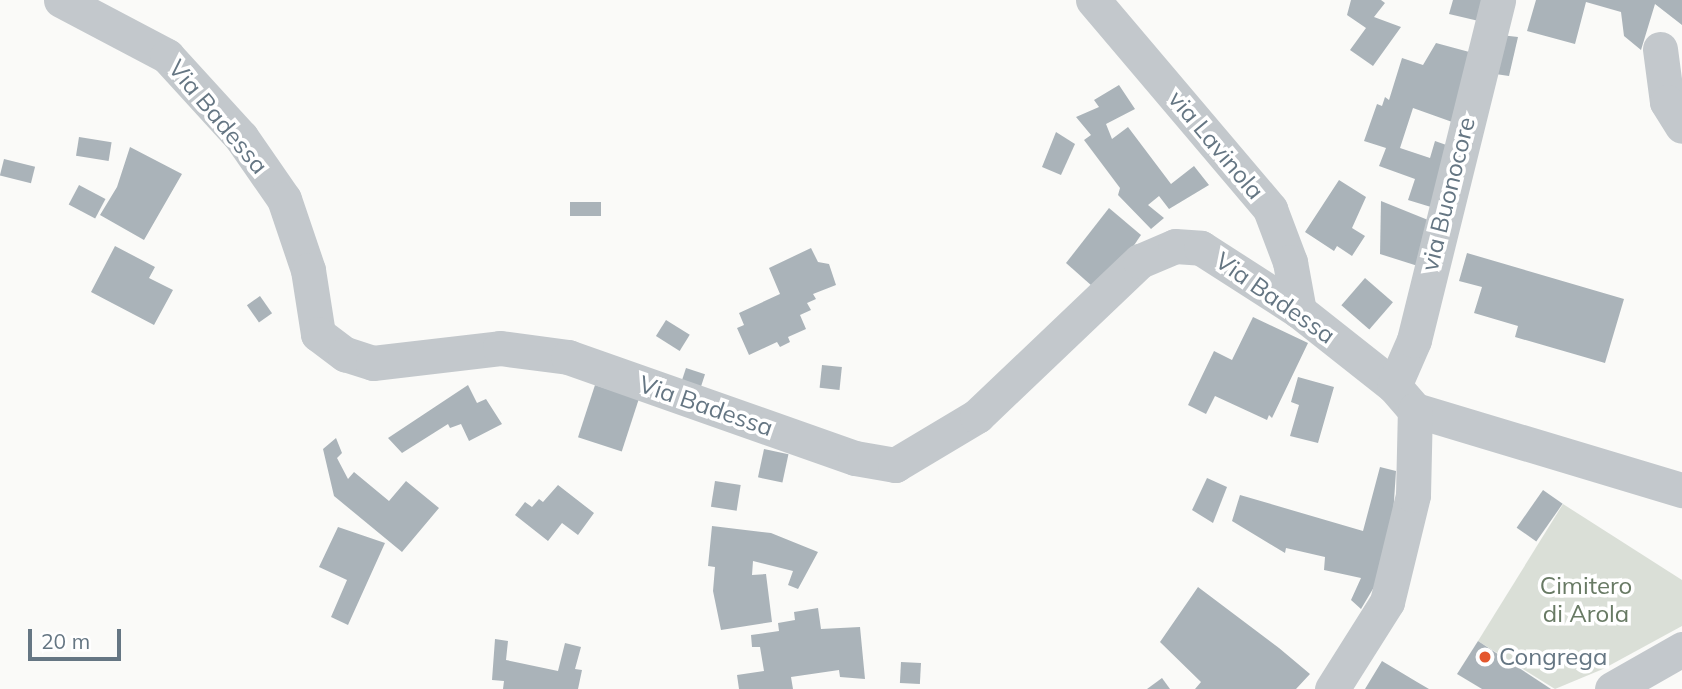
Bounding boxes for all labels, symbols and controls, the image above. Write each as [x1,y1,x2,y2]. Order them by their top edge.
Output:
street label: Via Badessa [162,54,274,180]
street label: via Lavinola [1162,85,1270,205]
street label: via Buonocore [1415,114,1481,274]
street label: Via Badessa [1210,246,1340,350]
street label: Via Badessa [635,370,777,442]
park label: Cimitero di Arola [1540,572,1632,628]
scale bar [32,616,124,660]
text: 20 m [41,628,90,654]
place label: Congrega [1499,643,1607,671]
marker: Congrega [1477,649,1493,665]

